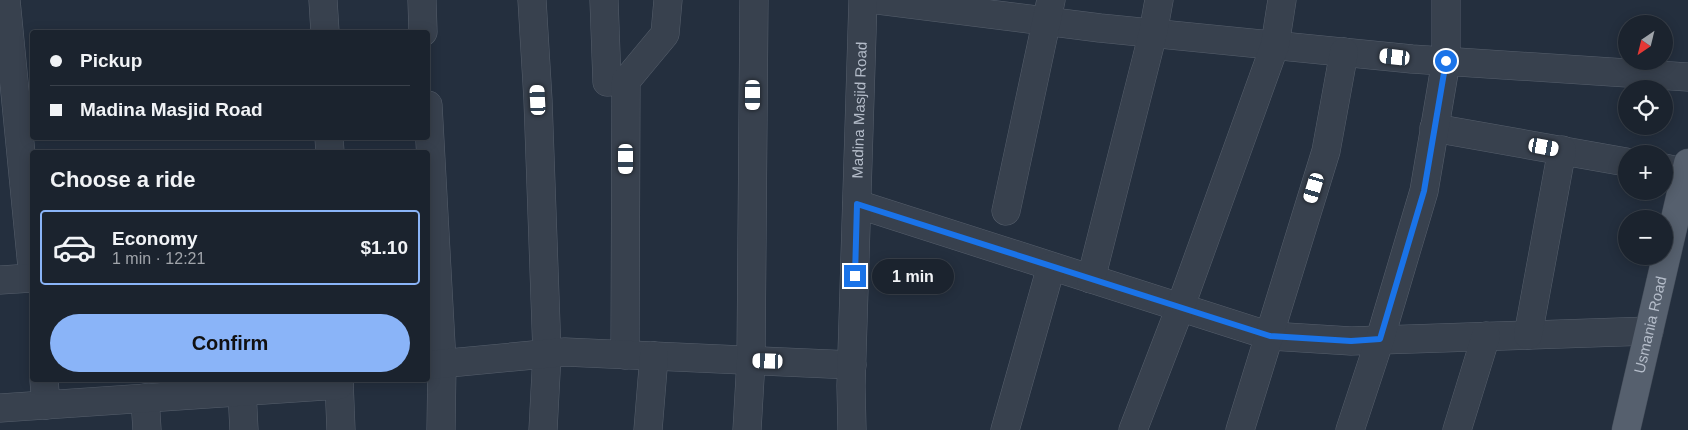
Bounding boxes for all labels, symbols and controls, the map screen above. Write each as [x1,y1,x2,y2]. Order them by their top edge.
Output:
north arrow [1618,15,1672,70]
map controls [1618,15,1673,265]
street label: Madina Masjid Road [848,41,870,179]
car [1379,48,1410,66]
text: Pickup [80,50,142,71]
route start [1435,50,1457,72]
car [745,80,760,110]
button: locate [1618,80,1673,135]
car [529,85,546,115]
text: Madina Masjid Road [80,99,263,120]
car [1527,137,1560,157]
car [618,144,633,174]
button: + [1618,145,1673,200]
text: Choose a ride [50,167,195,192]
car [1302,171,1325,205]
button: − [1618,210,1673,265]
icon: car [52,225,97,270]
text: Economy [112,228,198,249]
text: $1.10 [360,237,408,258]
text: 1 min · 12:21 [112,250,205,267]
callout: 1 min [872,258,955,294]
route end [844,265,866,287]
text: 1 min [892,268,934,285]
street label: Usmania Road [1630,274,1669,375]
button: Confirm [50,314,410,372]
car [752,353,783,369]

